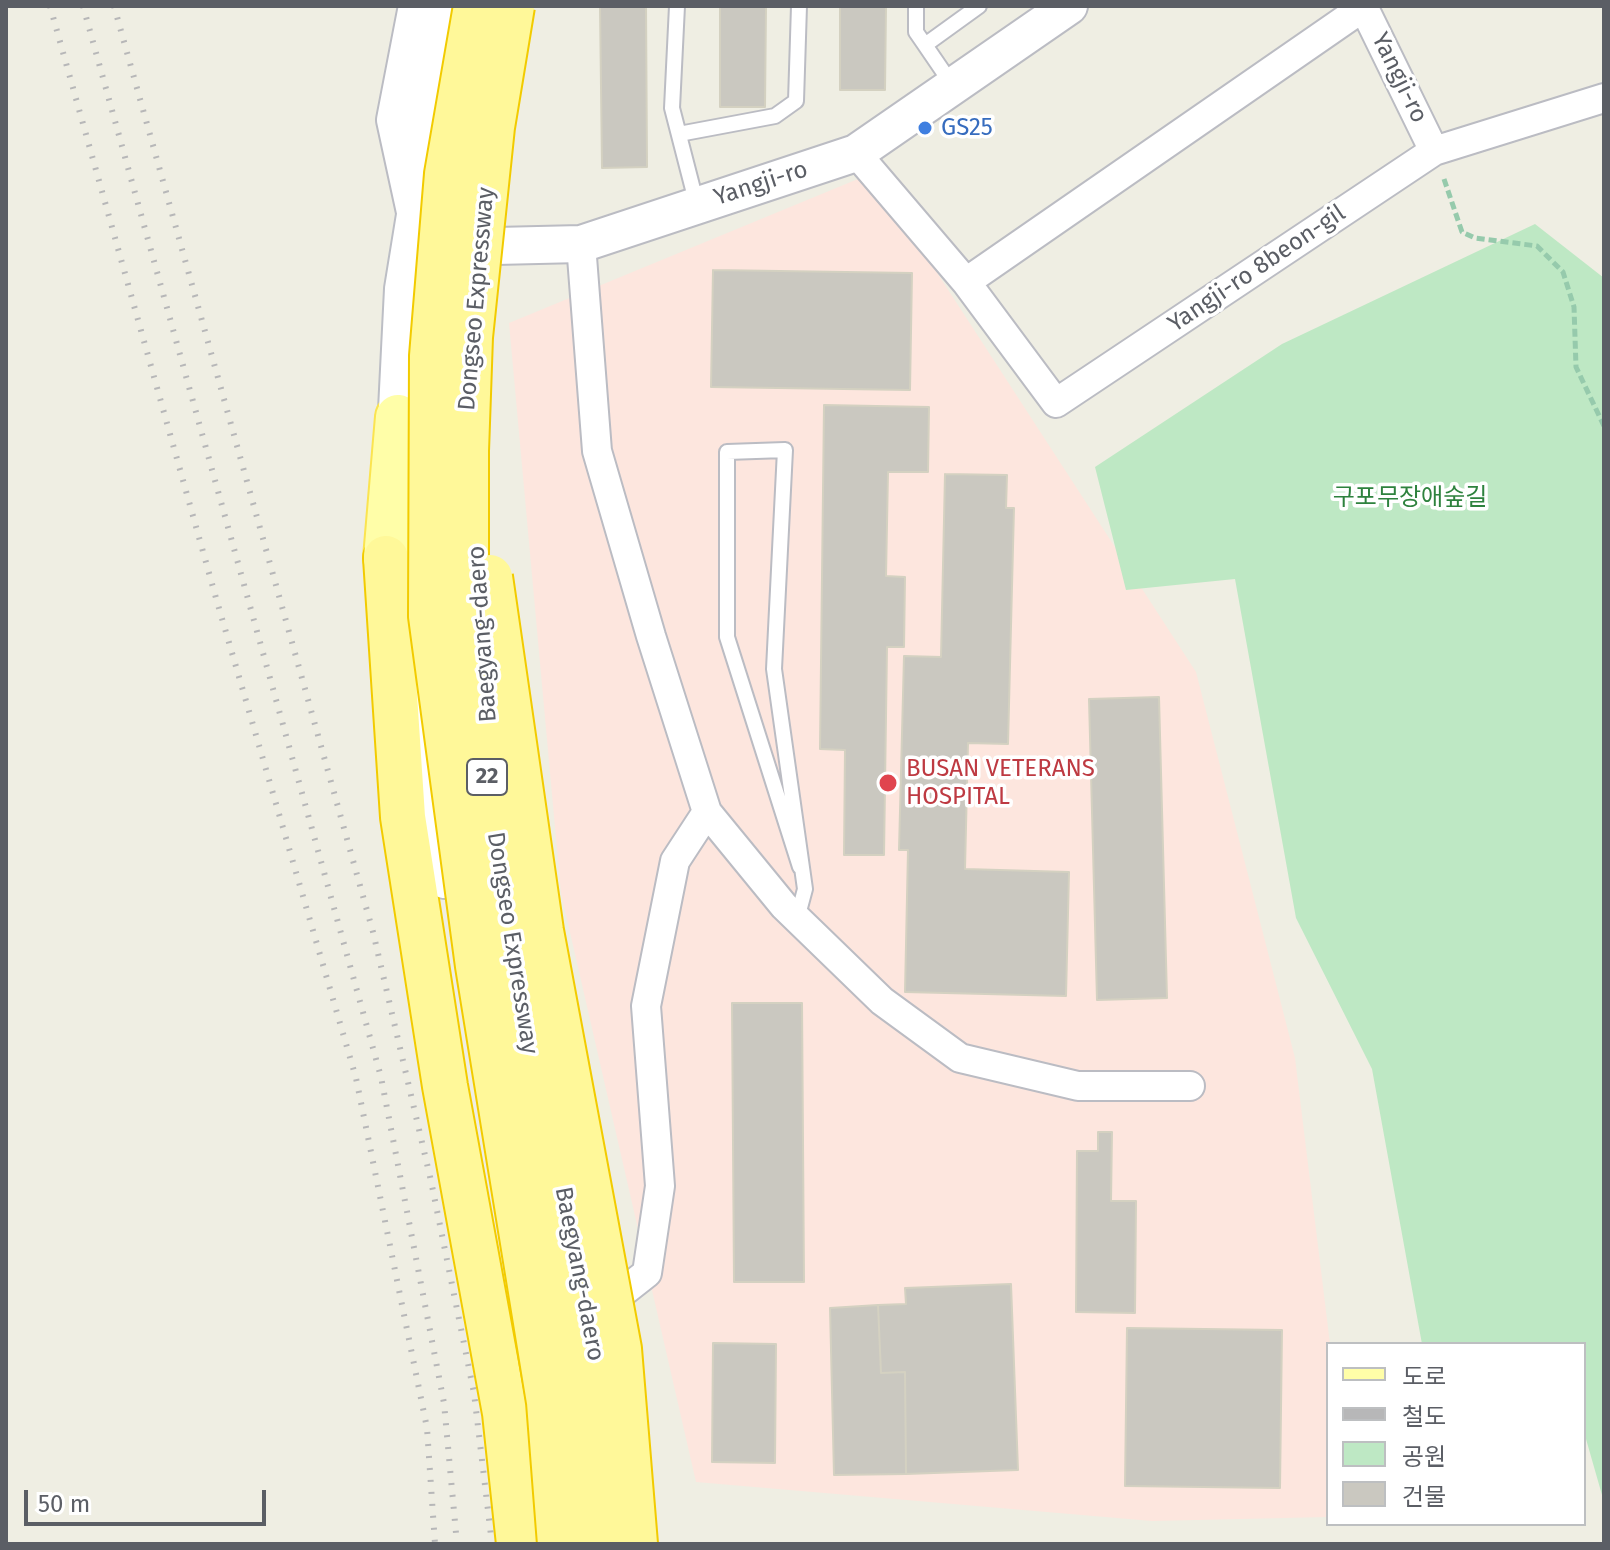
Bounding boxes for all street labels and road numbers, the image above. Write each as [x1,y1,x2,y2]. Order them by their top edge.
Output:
street label: Yangji-ro [1365,28,1433,128]
street label: Yangji-ro [711,155,811,213]
street label: Dongseo Expressway [453,186,501,412]
street label: Yangji-ro 8beon-gil [1163,199,1351,339]
street label: Baegyang-daero [462,545,504,723]
road number: 22 [467,759,507,795]
street label: Dongseo Expressway [480,830,544,1056]
street label: Baegyang-daero [548,1185,610,1363]

